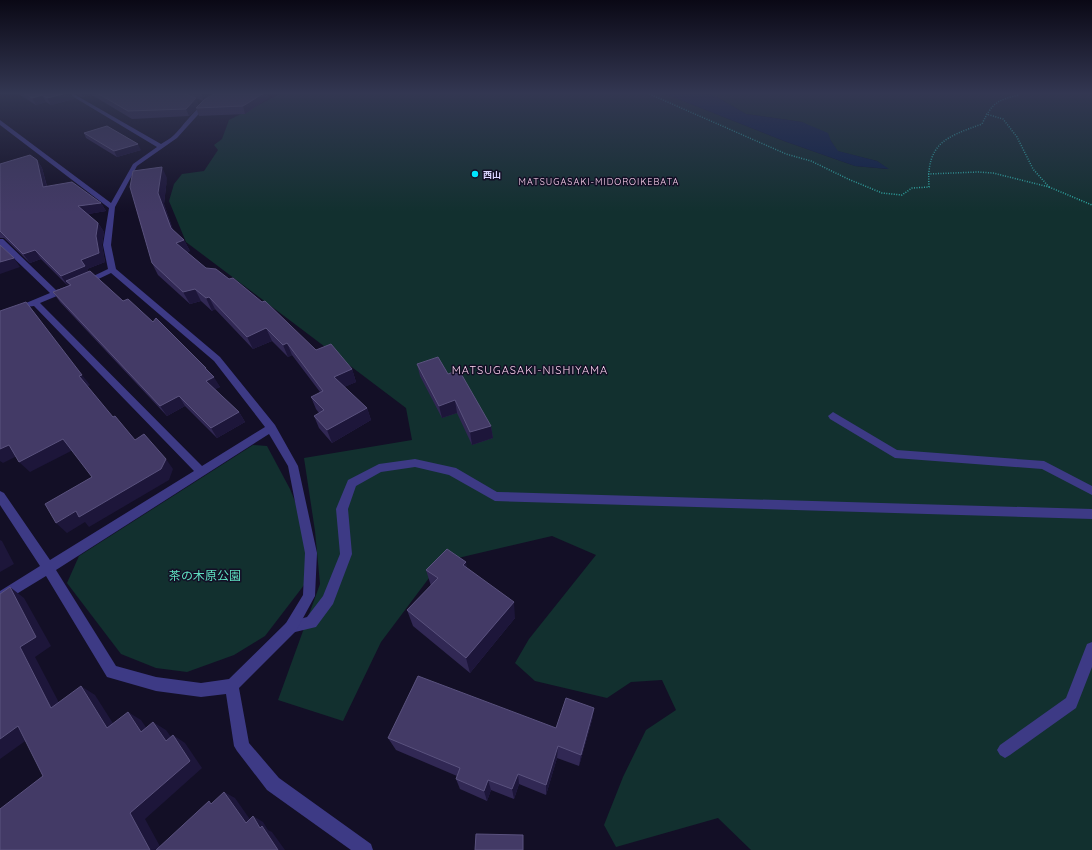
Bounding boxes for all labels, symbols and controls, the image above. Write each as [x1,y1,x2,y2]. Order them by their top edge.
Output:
marker: 西山 [470,169,480,179]
place label: 西山 [483,169,501,180]
district label: MATSUGASAKI-MIDOROIKEBATA [519,176,679,187]
district label: MATSUGASAKI-NISHIYAMA [452,363,608,377]
park label: 茶の木原公園 [169,568,241,583]

